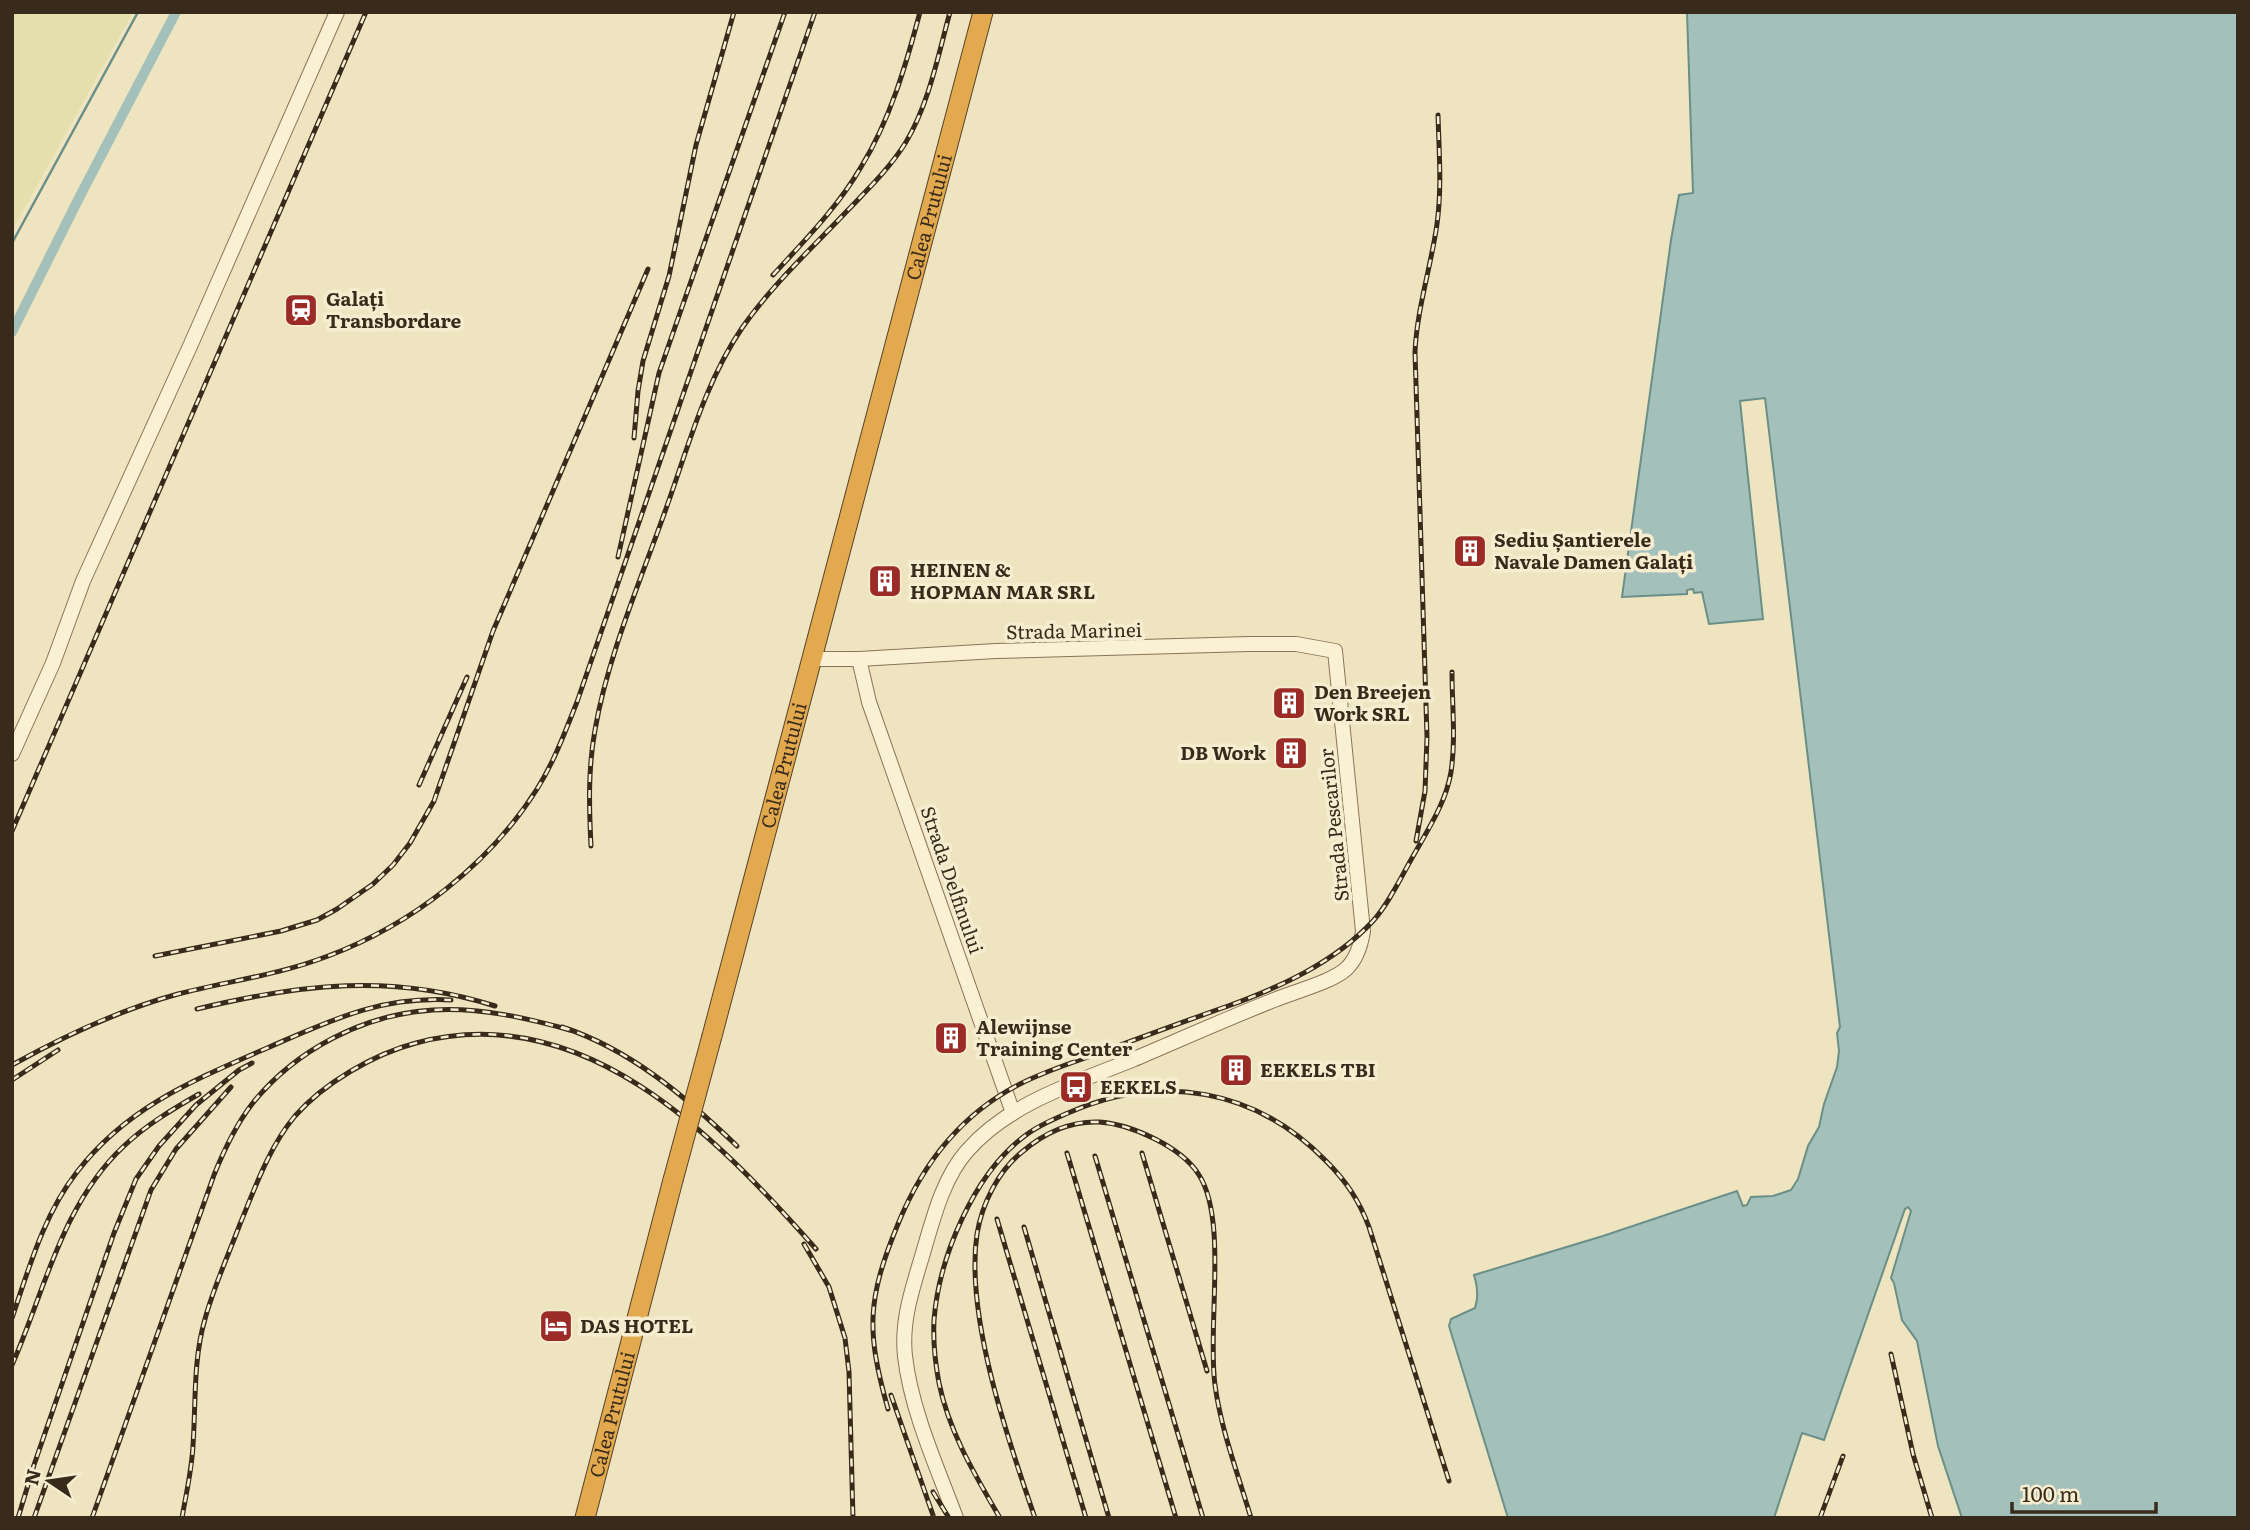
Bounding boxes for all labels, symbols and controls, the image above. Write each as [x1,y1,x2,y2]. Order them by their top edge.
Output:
street label: Calea Prutului [898,151,958,283]
place label: Galați Transbordare [326,284,462,334]
station icon: Galați Transbordare [282,291,320,329]
place label: Sediu Șantierele Navale Damen Galați [1494,525,1693,575]
building icon: Sediu Șantierele Navale Damen Galați [1451,532,1489,570]
place label: HEINEN & HOPMAN MAR SRL [910,555,1095,605]
building icon: HEINEN & HOPMAN MAR SRL [866,562,904,600]
street label: Strada Marinei [1006,615,1142,645]
place label: Den Breejen Work SRL [1314,677,1431,727]
building icon: Den Breejen Work SRL [1270,684,1308,722]
street label: Calea Prutului [753,699,813,831]
building icon: DB Work [1272,734,1310,772]
place label: DB Work [1180,738,1266,766]
street label: Strada Pescarilor [1311,747,1355,903]
street label: Strada Delfinului [915,802,991,957]
place label: Alewijnse Training Center [976,1012,1133,1062]
building icon: Alewijnse Training Center [932,1019,970,1057]
building icon: EEKELS TBI [1217,1051,1255,1089]
place label: EEKELS TBI [1260,1055,1376,1083]
bus stop icon: EEKELS [1057,1068,1095,1106]
place label: EEKELS [1100,1072,1177,1100]
hotel icon: DAS HOTEL [537,1307,575,1345]
place label: DAS HOTEL [580,1311,693,1339]
street label: Calea Prutului [581,1348,641,1480]
north arrow [14,1446,84,1516]
text: N [16,1466,47,1488]
scale bar [2012,1470,2156,1514]
text: 100 m [2022,1477,2079,1508]

